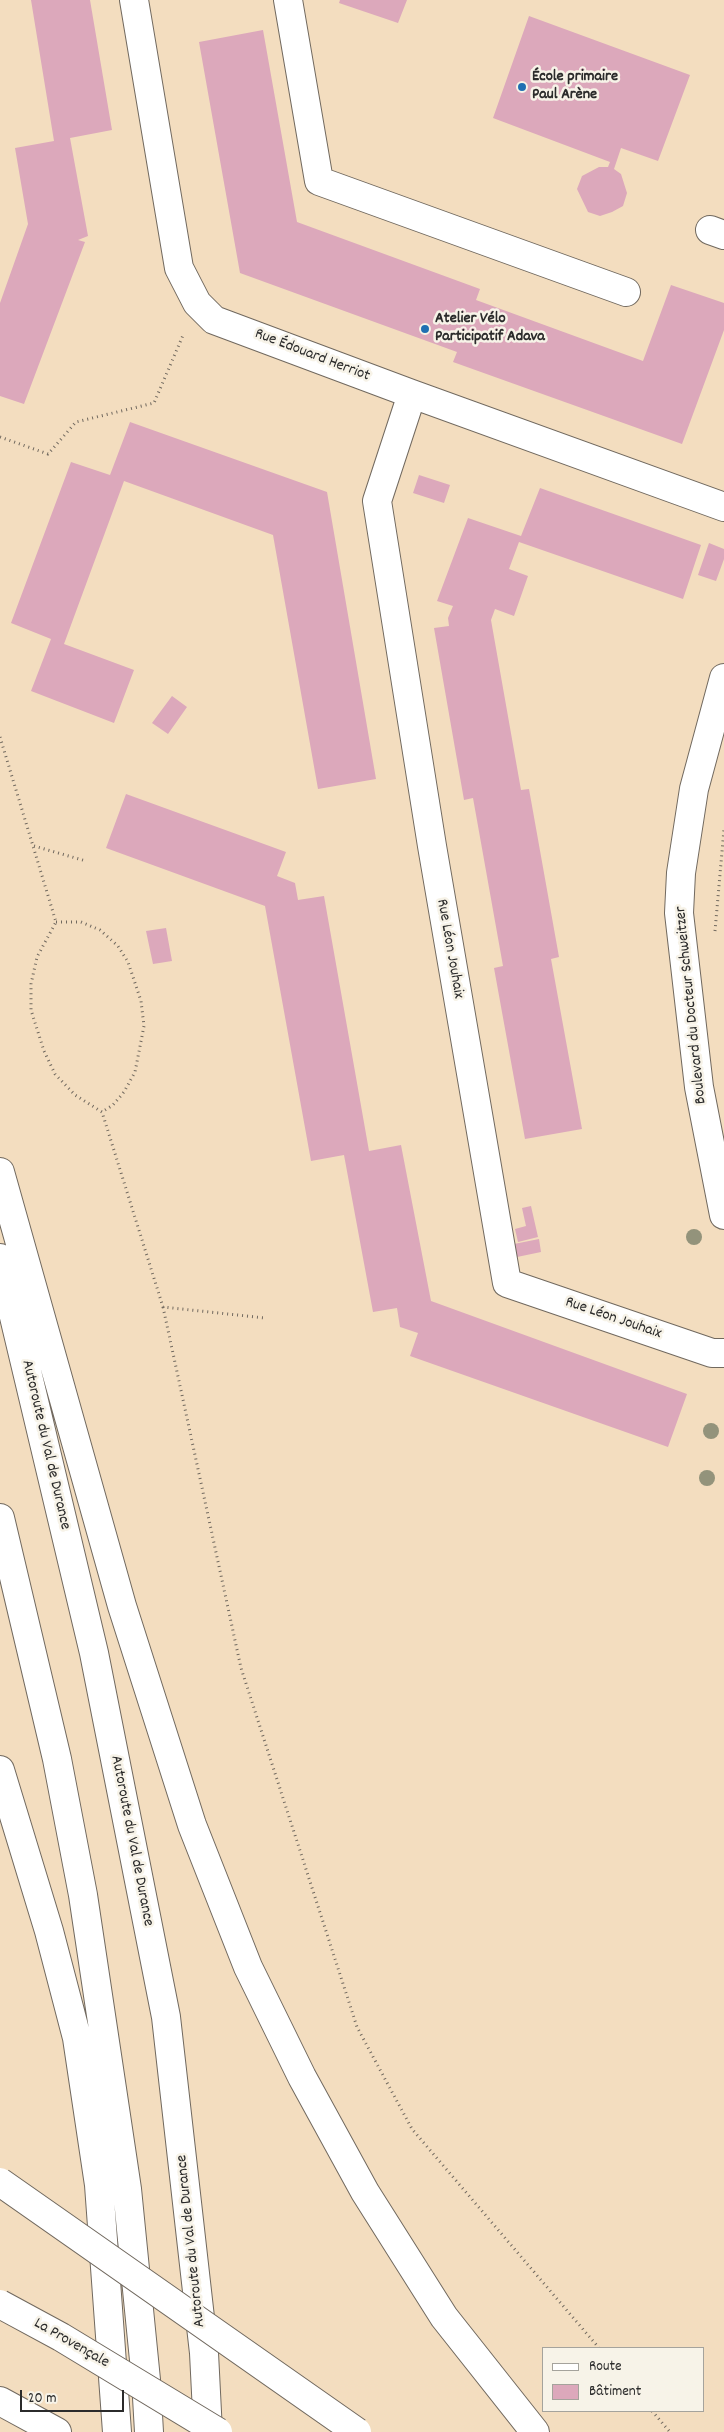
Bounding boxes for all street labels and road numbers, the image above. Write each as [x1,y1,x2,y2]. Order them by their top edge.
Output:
street label: Rue Édouard Herriot [252,325,372,387]
street label: Rue Léon Jouhaix [431,898,467,1000]
street label: Boulevard du Docteur Schweitzer [672,905,712,1105]
street label: Rue Léon Jouhaix [562,1294,664,1344]
street label: Autoroute du Val de Durance [16,1358,74,1532]
street label: Autoroute du Val de Durance [105,1754,157,1928]
street label: Autoroute du Val de Durance [173,2154,211,2328]
street label: La Provençale [30,2315,112,2373]

